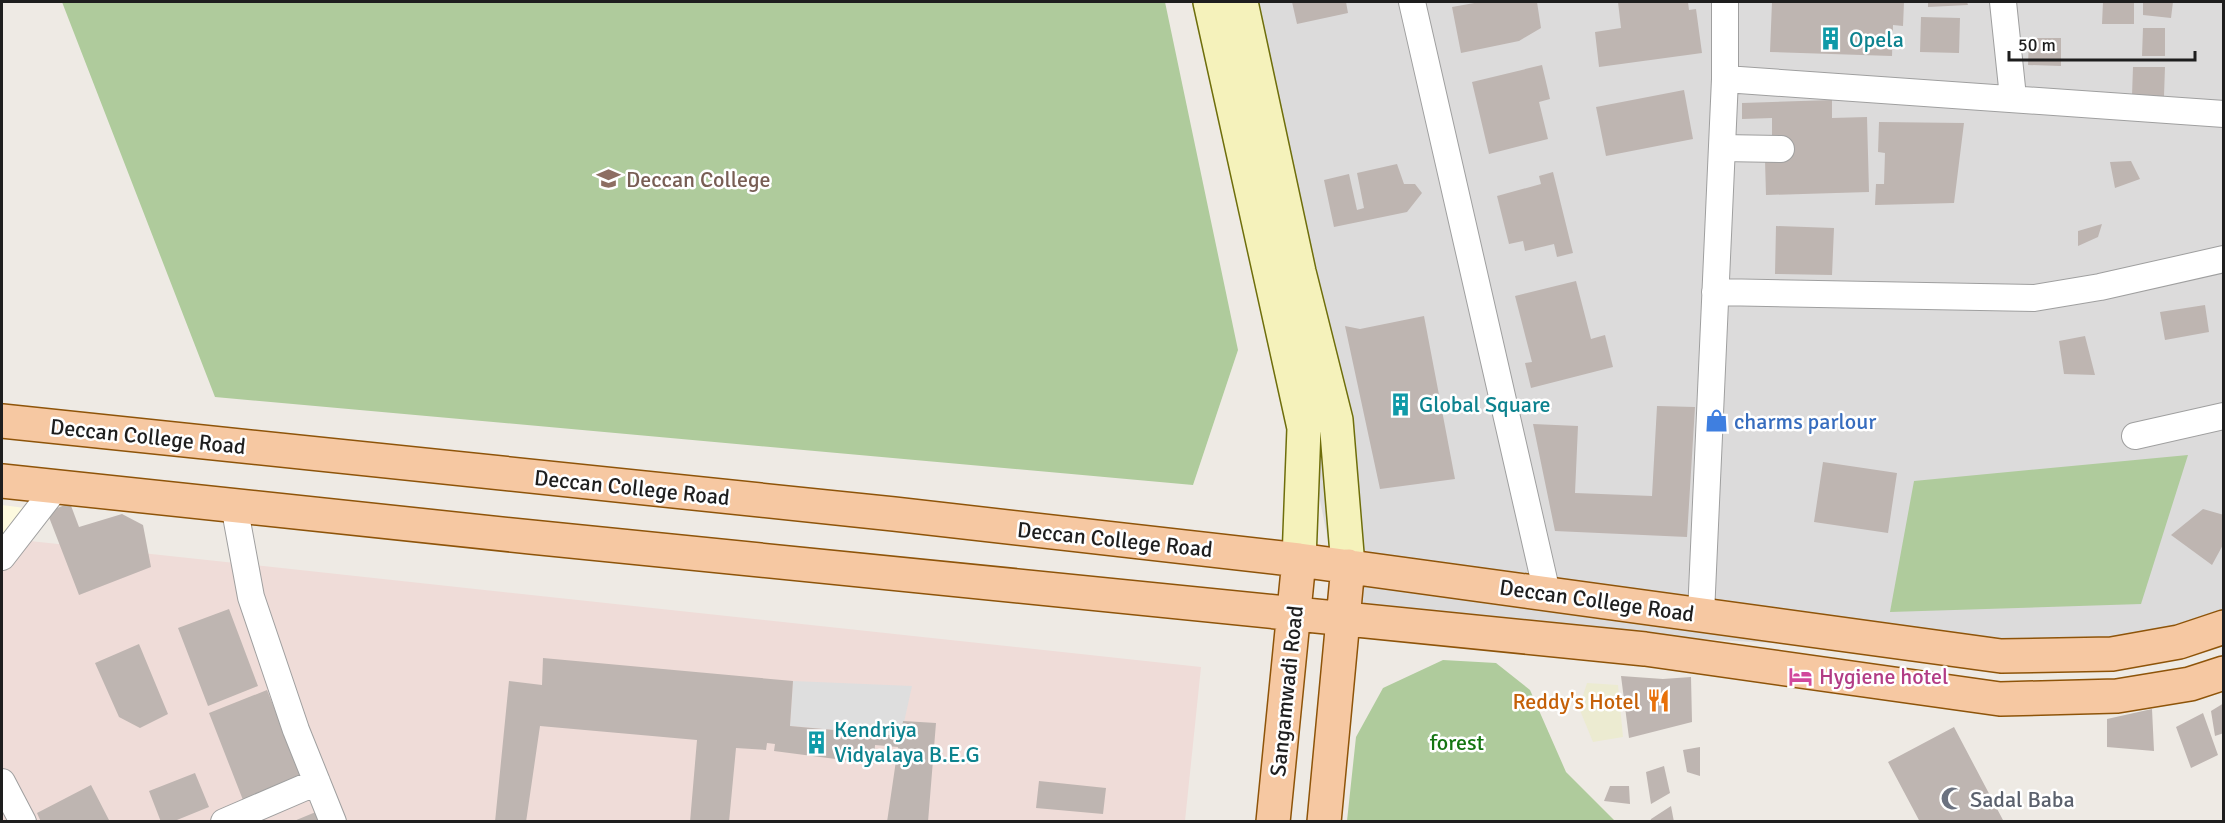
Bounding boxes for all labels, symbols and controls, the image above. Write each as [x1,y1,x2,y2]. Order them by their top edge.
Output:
scale bar [2009,24,2195,62]
building icon: Opela [1818,26,1844,52]
place label: Opela [1849,26,1904,53]
text: 50 m [2018,34,2056,56]
school or university icon: Deccan College [595,166,621,192]
place label: Deccan College [626,166,771,193]
building icon: Global Square [1388,391,1414,417]
place label: Global Square [1419,391,1551,418]
shop icon: charms parlour [1703,408,1729,434]
place label: charms parlour [1734,408,1876,435]
street label: Deccan College Road [49,413,247,460]
street label: Deccan College Road [533,464,731,511]
street label: Deccan College Road [1016,516,1214,563]
street label: Deccan College Road [1498,573,1696,628]
street label: Sangamwadi Road [1264,604,1309,778]
hotel icon: Hygiene hotel [1788,663,1814,689]
place label: Hygiene hotel [1819,663,1949,690]
place label: Reddy's Hotel [1512,688,1640,715]
restaurant icon: Reddy's Hotel [1645,688,1671,714]
place label: Kendriya Vidyalaya B.E.G [834,716,980,768]
building icon: Kendriya Vidyalaya B.E.G [803,729,829,755]
park label: forest [1430,729,1485,756]
mosque icon: Sadal Baba [1939,786,1965,812]
place label: Sadal Baba [1970,786,2075,813]

